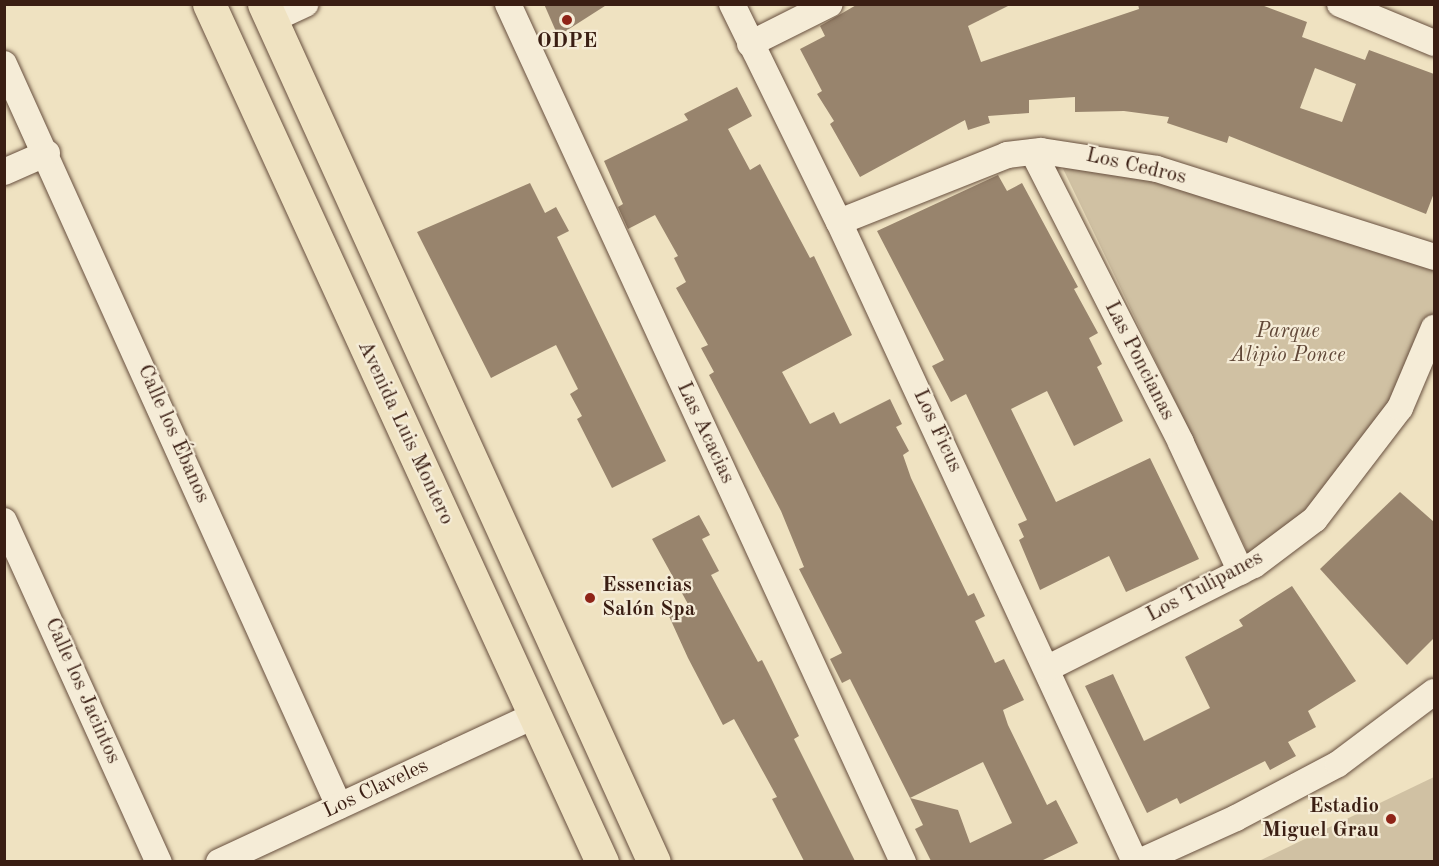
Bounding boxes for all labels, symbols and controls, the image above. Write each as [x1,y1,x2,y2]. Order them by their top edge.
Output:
marker: ODPE [560,13,574,27]
place label: ODPE [537,29,597,55]
street label: Los Cedros [1083,143,1189,191]
street label: Las Poncianas [1098,297,1180,425]
park label: Parque Alipio Ponce [1230,319,1346,369]
street label: Avenida Luis Montero [351,337,459,529]
street label: Calle los Ébanos [131,361,215,507]
street label: Las Acacias [670,378,740,488]
street label: Los Ficus [907,385,967,477]
street label: Los Tulipanes [1142,546,1268,628]
place label: Essencias Salón Spa [602,573,695,623]
marker: Essencias Salón Spa [583,591,597,605]
street label: Calle los Jacintos [39,614,125,768]
street label: Los Claveles [319,754,433,824]
place label: Estadio Miguel Grau [1262,794,1379,844]
marker: Estadio Miguel Grau [1384,812,1398,826]

